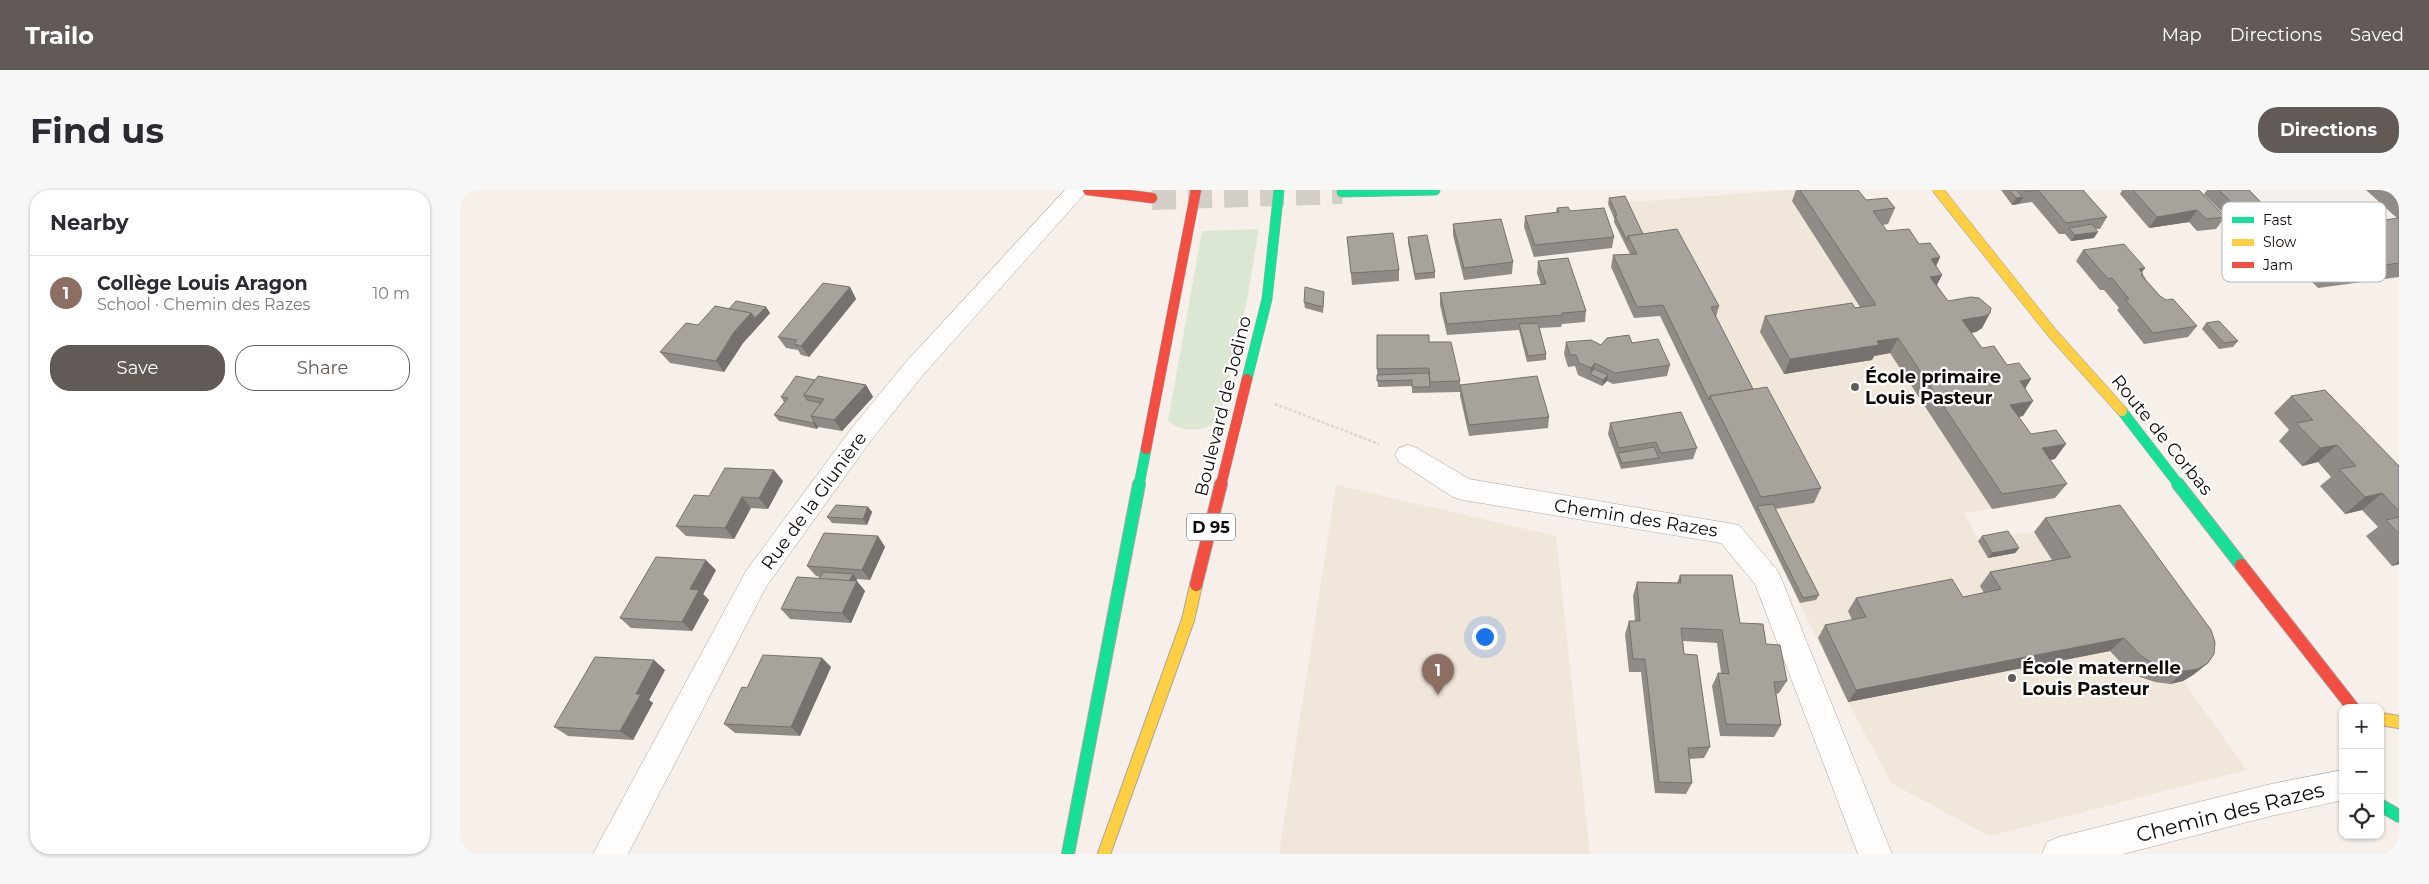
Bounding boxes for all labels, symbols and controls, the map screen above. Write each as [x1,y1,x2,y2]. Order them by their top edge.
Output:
text: Trailo [25,21,94,50]
text: Map [2162,24,2202,46]
text: Directions [2230,24,2322,46]
text: Saved [2350,24,2404,46]
button: Directions [2258,107,2399,153]
text: Find us [30,109,164,152]
legend [2222,202,2386,282]
text: Nearby [50,210,129,235]
text: Fast [2263,211,2293,229]
text: Slow [2263,233,2297,251]
text: Jam [2262,256,2293,274]
text: Collège Louis Aragon [97,272,308,295]
text: 1 [63,284,69,303]
text: 10 m [372,284,410,303]
text: School · Chemin des Razes [97,295,310,314]
street label: Boulevard de Jodino [1190,314,1256,498]
button: Save [50,345,225,391]
button: Share [235,345,410,391]
place label: École primaire Louis Pasteur [1865,366,2001,409]
street label: Route de Corbas [2107,370,2218,500]
marker: École primaire Louis Pasteur [1849,381,1861,393]
street label: Rue de la Glunière [757,428,872,574]
street label: Chemin des Razes [1553,494,1720,542]
road number: D 95 [1187,514,1235,541]
your location [1472,624,1498,650]
pin: 1 [1422,654,1454,695]
place label: École maternelle Louis Pasteur [2022,657,2181,700]
marker: École maternelle Louis Pasteur [2006,672,2018,684]
map controls [2339,704,2384,839]
button: + [2339,704,2384,749]
button: − [2339,749,2384,794]
street label: Chemin des Razes [2133,777,2327,847]
button: locate [2339,794,2384,839]

